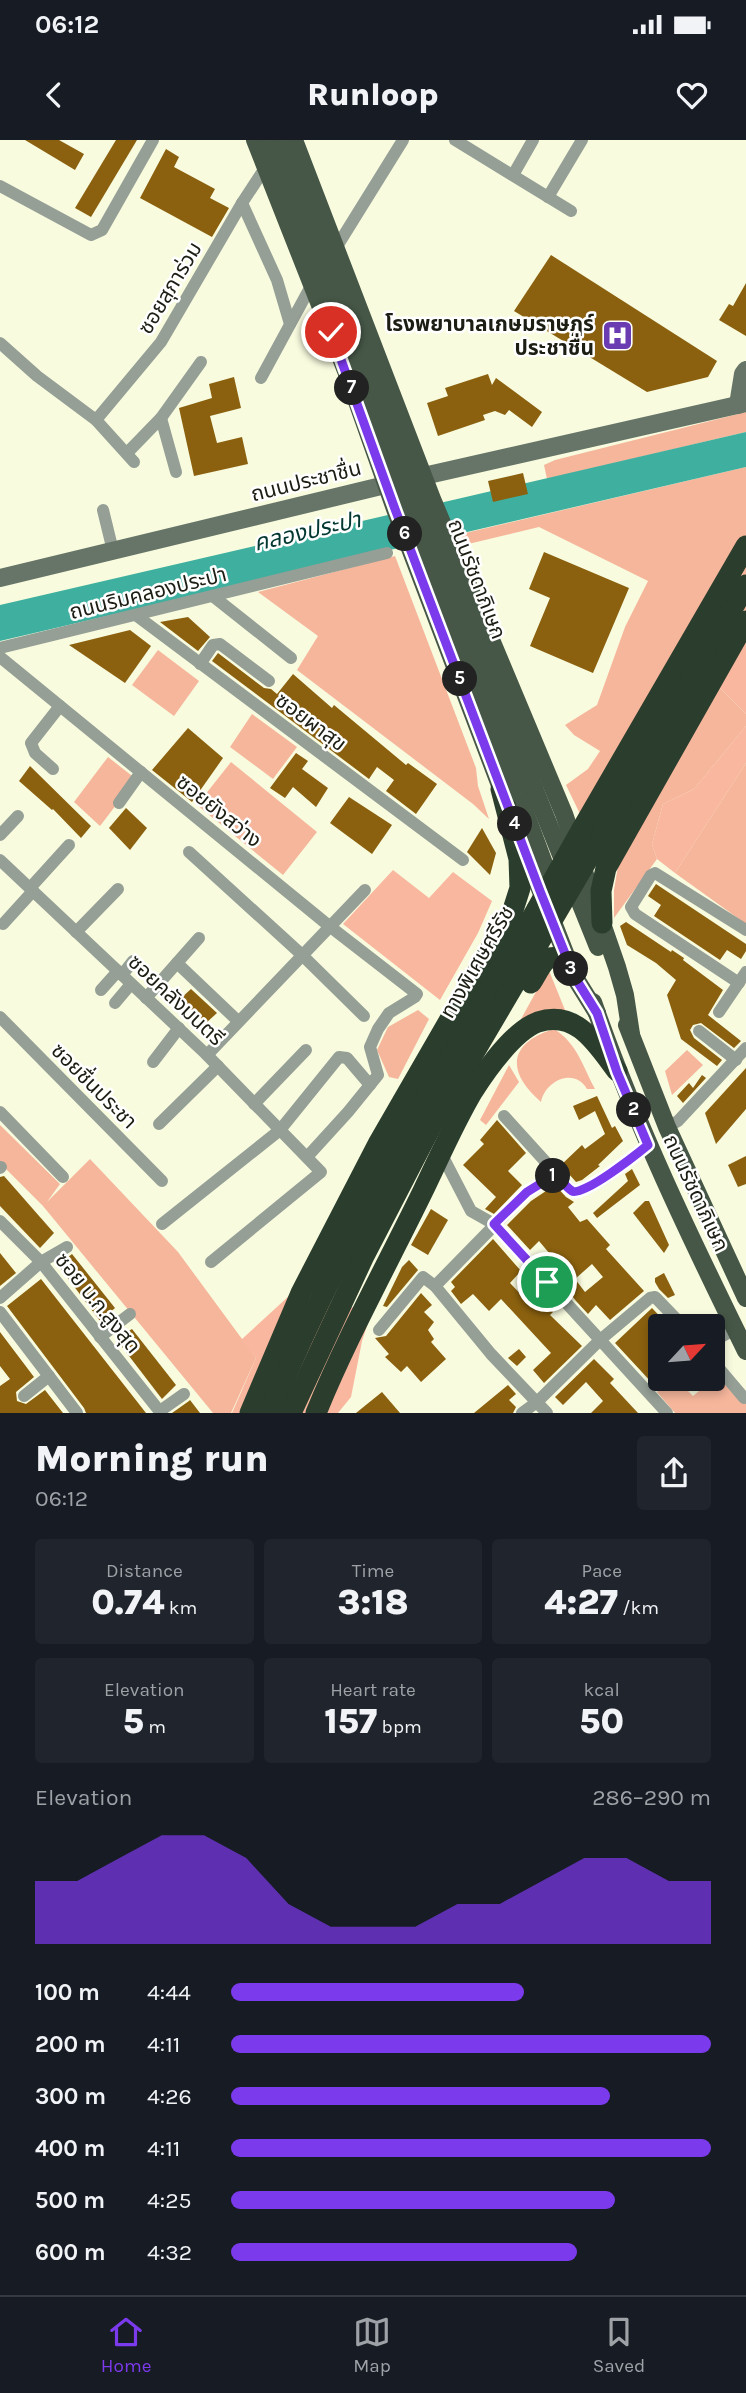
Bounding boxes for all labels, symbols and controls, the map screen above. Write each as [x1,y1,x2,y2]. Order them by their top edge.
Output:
text: 06:12 [35,9,99,40]
icon: back [35,76,73,114]
text: Runloop [307,76,439,113]
icon: heart [673,76,711,114]
street label: ซอยสุภาร่วม [133,238,208,339]
pin [301,302,361,362]
place label: โรงพยาบาลเกษมราษฎร์ ประชาชื่น [385,312,594,360]
icon: check [312,313,350,351]
hospital icon: โรงพยาบาลเกษมราษฎร์ ประชาชื่น [600,319,634,353]
pin: 7 [334,370,370,406]
text: 7 [347,376,356,398]
street label: ถนนประชาชื่น [248,453,364,506]
water label: คลองประปา [251,506,365,557]
pin: 6 [388,516,422,552]
street label: ถนนรัชดาภิเษก [443,516,511,642]
text: 6 [399,522,410,544]
street label: ถนนริมคลองประปา [67,562,229,624]
pin: 5 [442,662,477,696]
text: 5 [454,667,465,689]
street label: ซอยผาสุข [270,688,351,757]
street label: ซอยยังสว่าง [172,770,266,852]
pin: 4 [498,806,532,842]
text: 4 [509,812,520,834]
street label: ทางพิเศษศรีรัช [435,902,519,1022]
street label: ซอยคลังมนตรี [123,950,229,1050]
pin: 3 [554,952,588,986]
text: 3 [565,957,576,979]
street label: ซอยชื่นประชา [46,1036,144,1134]
pin: 2 [616,1093,652,1128]
text: 2 [628,1098,639,1120]
street label: ถนนรัชดาภิเษก [658,1131,734,1255]
pin: 1 [536,1158,570,1194]
text: 1 [549,1164,556,1186]
street label: ซอย บ.ก.สูงสุด [49,1248,146,1359]
pin [517,1252,577,1312]
icon: arrive [528,1263,566,1301]
north arrow [648,1314,724,1391]
map controls [648,1314,725,1391]
text: Morning run [35,1436,269,1481]
button: share [637,1436,711,1510]
text: 06:12 [35,1485,88,1512]
text: Distance [106,1560,183,1582]
text: Time [352,1560,394,1582]
text: Pace [581,1560,622,1582]
text: 0.74 [91,1582,164,1623]
text: 3:18 [337,1582,409,1623]
text: 4:27 [544,1582,618,1623]
text: km [164,1597,197,1619]
text: /km [618,1597,659,1619]
text: Elevation [104,1679,185,1701]
text: Heart rate [330,1679,416,1701]
text: kcal [584,1679,620,1701]
text: 5 [123,1701,144,1742]
text: 157 [324,1701,377,1742]
text: 50 [579,1701,624,1742]
text: m [144,1716,166,1738]
text: bpm [377,1716,422,1738]
text: Elevation [35,1784,132,1811]
text: 286–290 m [592,1784,711,1811]
text: 100 m [35,1979,100,2006]
text: 4:44 [147,1979,191,2006]
text: 200 m [35,2031,106,2058]
text: 4:11 [147,2031,180,2058]
text: 300 m [35,2083,106,2110]
text: 4:26 [147,2083,192,2110]
text: 400 m [35,2135,105,2162]
text: 4:11 [147,2135,180,2162]
text: 500 m [35,2187,105,2214]
text: 4:25 [147,2187,191,2214]
text: 600 m [35,2239,106,2266]
text: 4:32 [147,2239,192,2266]
tab: Home [101,2313,151,2377]
tab: Map [353,2313,391,2377]
tab: Saved [593,2313,645,2377]

